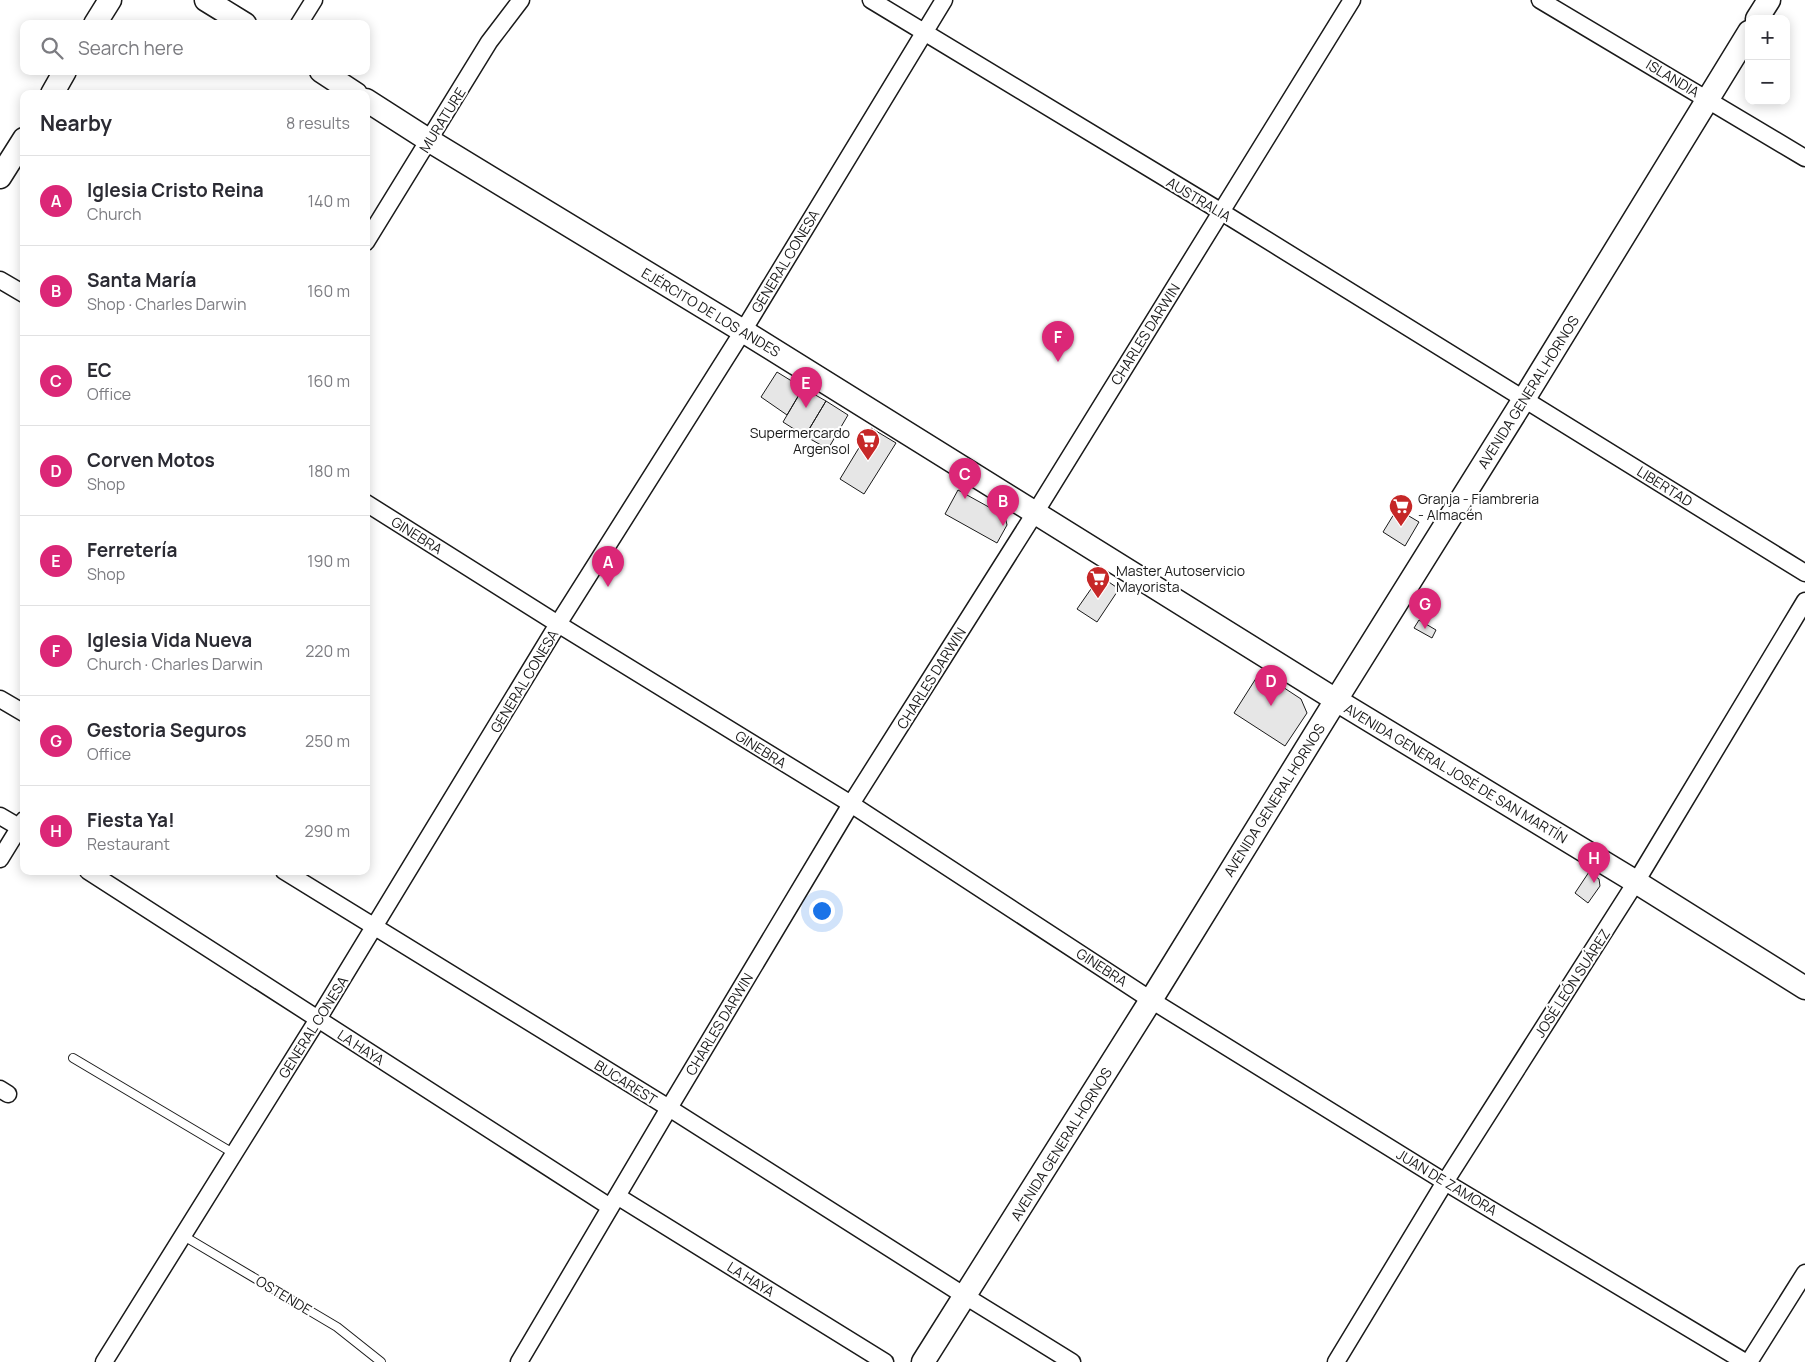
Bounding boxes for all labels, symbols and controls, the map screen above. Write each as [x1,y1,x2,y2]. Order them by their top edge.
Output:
map controls [1745,15,1790,105]
button: + [1745,15,1790,60]
search box [20,20,370,75]
icon: search [38,34,66,62]
text: Search here [78,35,184,61]
street label: ISLANDIA [1643,55,1703,101]
button: − [1745,60,1790,105]
street label: MURATURE [414,84,470,156]
text: Nearby [40,109,112,137]
text: 8 results [286,112,350,134]
street label: AUSTRALIA [1163,172,1235,226]
text: Iglesia Cristo Reina [87,177,264,203]
text: A [51,190,61,212]
text: 140 m [308,190,350,212]
text: Church [87,203,141,225]
street label: GENERAL CONESA [747,206,823,316]
street label: EJÉRCITO DE LOS ANDES [638,263,784,361]
text: Santa María [87,267,196,293]
text: B [51,280,61,302]
text: 160 m [307,280,350,302]
street label: CHARLES DARWIN [1106,280,1184,388]
text: Shop · Charles Darwin [87,293,247,315]
street label: AVENIDA GENERAL HORNOS [1473,312,1583,472]
pin: F [1042,321,1074,362]
text: EC [87,357,112,383]
pin: E [790,367,822,408]
text: C [50,370,62,392]
text: 160 m [307,370,350,392]
text: Office [87,383,131,405]
place label: Supermercardo Argensol [750,423,850,458]
supermarket icon: Supermercardo Argensol [855,427,881,461]
text: Corven Motos [87,447,215,473]
pin: C [949,458,981,499]
text: D [50,460,62,482]
text: 180 m [308,460,350,482]
street label: LIBERTAD [1634,461,1696,511]
text: Shop [87,473,125,495]
pin: B [987,485,1019,526]
place label: Granja - Fiambreria - Almacén [1418,489,1539,524]
supermarket icon: Granja - Fiambreria - Almacén [1388,493,1414,527]
street label: GINEBRA [388,512,446,558]
text: Ferretería [87,537,178,563]
pin: A [592,546,624,587]
text: E [51,550,61,572]
text: 190 m [307,550,350,572]
place label: Master Autoservicio Mayorista [1116,561,1245,596]
text: Shop [87,563,125,585]
supermarket icon: Master Autoservicio Mayorista [1085,565,1111,599]
pin: G [1409,588,1441,629]
street label: CHARLES DARWIN [892,624,970,732]
street label: GENERAL CONESA [486,626,562,736]
text: Iglesia Vida Nueva [87,627,252,653]
text: F [52,640,60,662]
text: 220 m [305,640,350,662]
text: Church · Charles Darwin [87,653,263,675]
pin: D [1255,665,1287,706]
street label: AVENIDA GENERAL JOSÉ DE SAN MARTÍN [1341,699,1571,847]
text: Gestoria Seguros [87,717,246,743]
street label: AVENIDA GENERAL HORNOS [1219,720,1329,880]
street label: GINEBRA [732,726,790,772]
text: G [50,730,62,752]
text: 250 m [305,730,350,752]
text: Office [87,743,131,765]
text: Fiesta Ya! [87,807,175,833]
text: H [50,820,62,842]
text: 290 m [304,820,350,842]
text: Restaurant [87,833,170,855]
pin: H [1578,842,1610,883]
your location [809,898,835,924]
street label: JOSÉ LEÓN SUÁREZ [1530,925,1614,1041]
street label: GINEBRA [1073,944,1131,991]
street label: CHARLES DARWIN [681,969,757,1079]
street label: GENERAL CONESA [274,972,352,1082]
street label: LA HAYA [334,1025,388,1069]
street label: BUCAREST [591,1055,661,1109]
street label: AVENIDA GENERAL HORNOS [1006,1064,1116,1224]
street label: JUAN DE ZAMORA [1393,1144,1501,1220]
street label: LA HAYA [724,1257,778,1301]
street label: OSTENDE [253,1271,316,1319]

